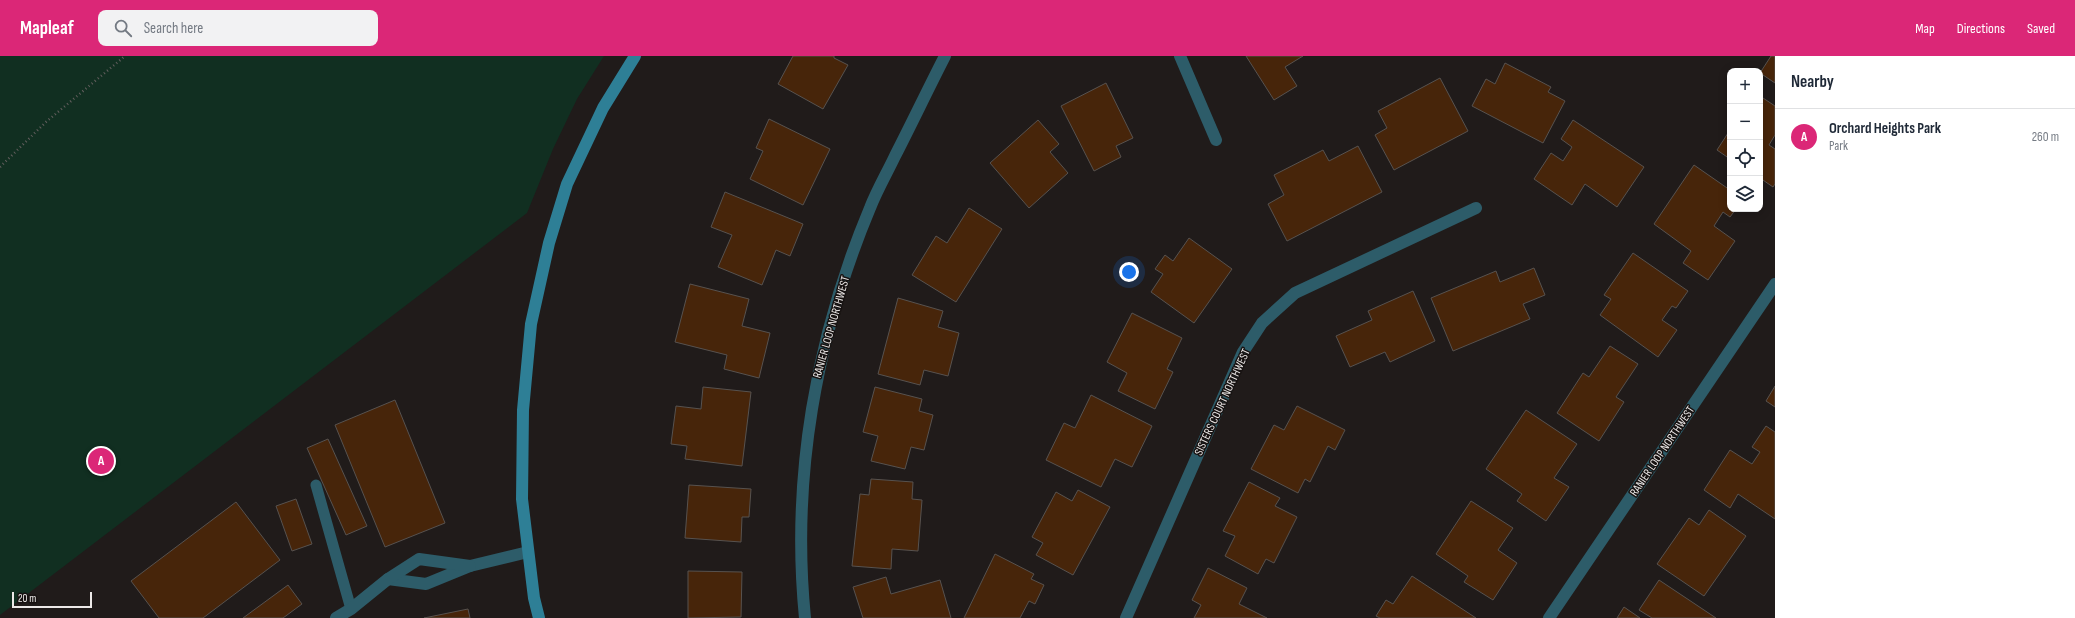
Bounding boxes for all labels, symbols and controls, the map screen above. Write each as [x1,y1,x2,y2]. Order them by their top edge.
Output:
search box [98,10,378,46]
text: Mapleaf [20,17,74,40]
icon: search [112,17,134,39]
text: Search here [144,19,203,38]
text: Map [1915,20,1935,37]
text: Directions [1957,20,2005,37]
text: Saved [2027,20,2055,37]
map controls [1727,68,1763,212]
button: + [1727,68,1763,104]
text: Nearby [1791,72,1834,92]
button: − [1727,104,1763,140]
text: Orchard Heights Park [1829,119,1941,138]
text: A [1801,129,1807,145]
text: 260 m [2032,129,2059,145]
text: Park [1829,138,1848,154]
button: locate [1727,140,1763,176]
button: layers [1727,176,1763,212]
your location [1119,262,1139,282]
street label: RANIER LOOP NORTHWEST [810,274,853,380]
street label: SISTERS COURT NORTHWEST [1191,346,1254,458]
street label: RANIER LOOP NORTHWEST [1627,403,1698,499]
pin: A [88,446,114,476]
scale bar [12,590,92,609]
text: 20 m [18,592,36,605]

